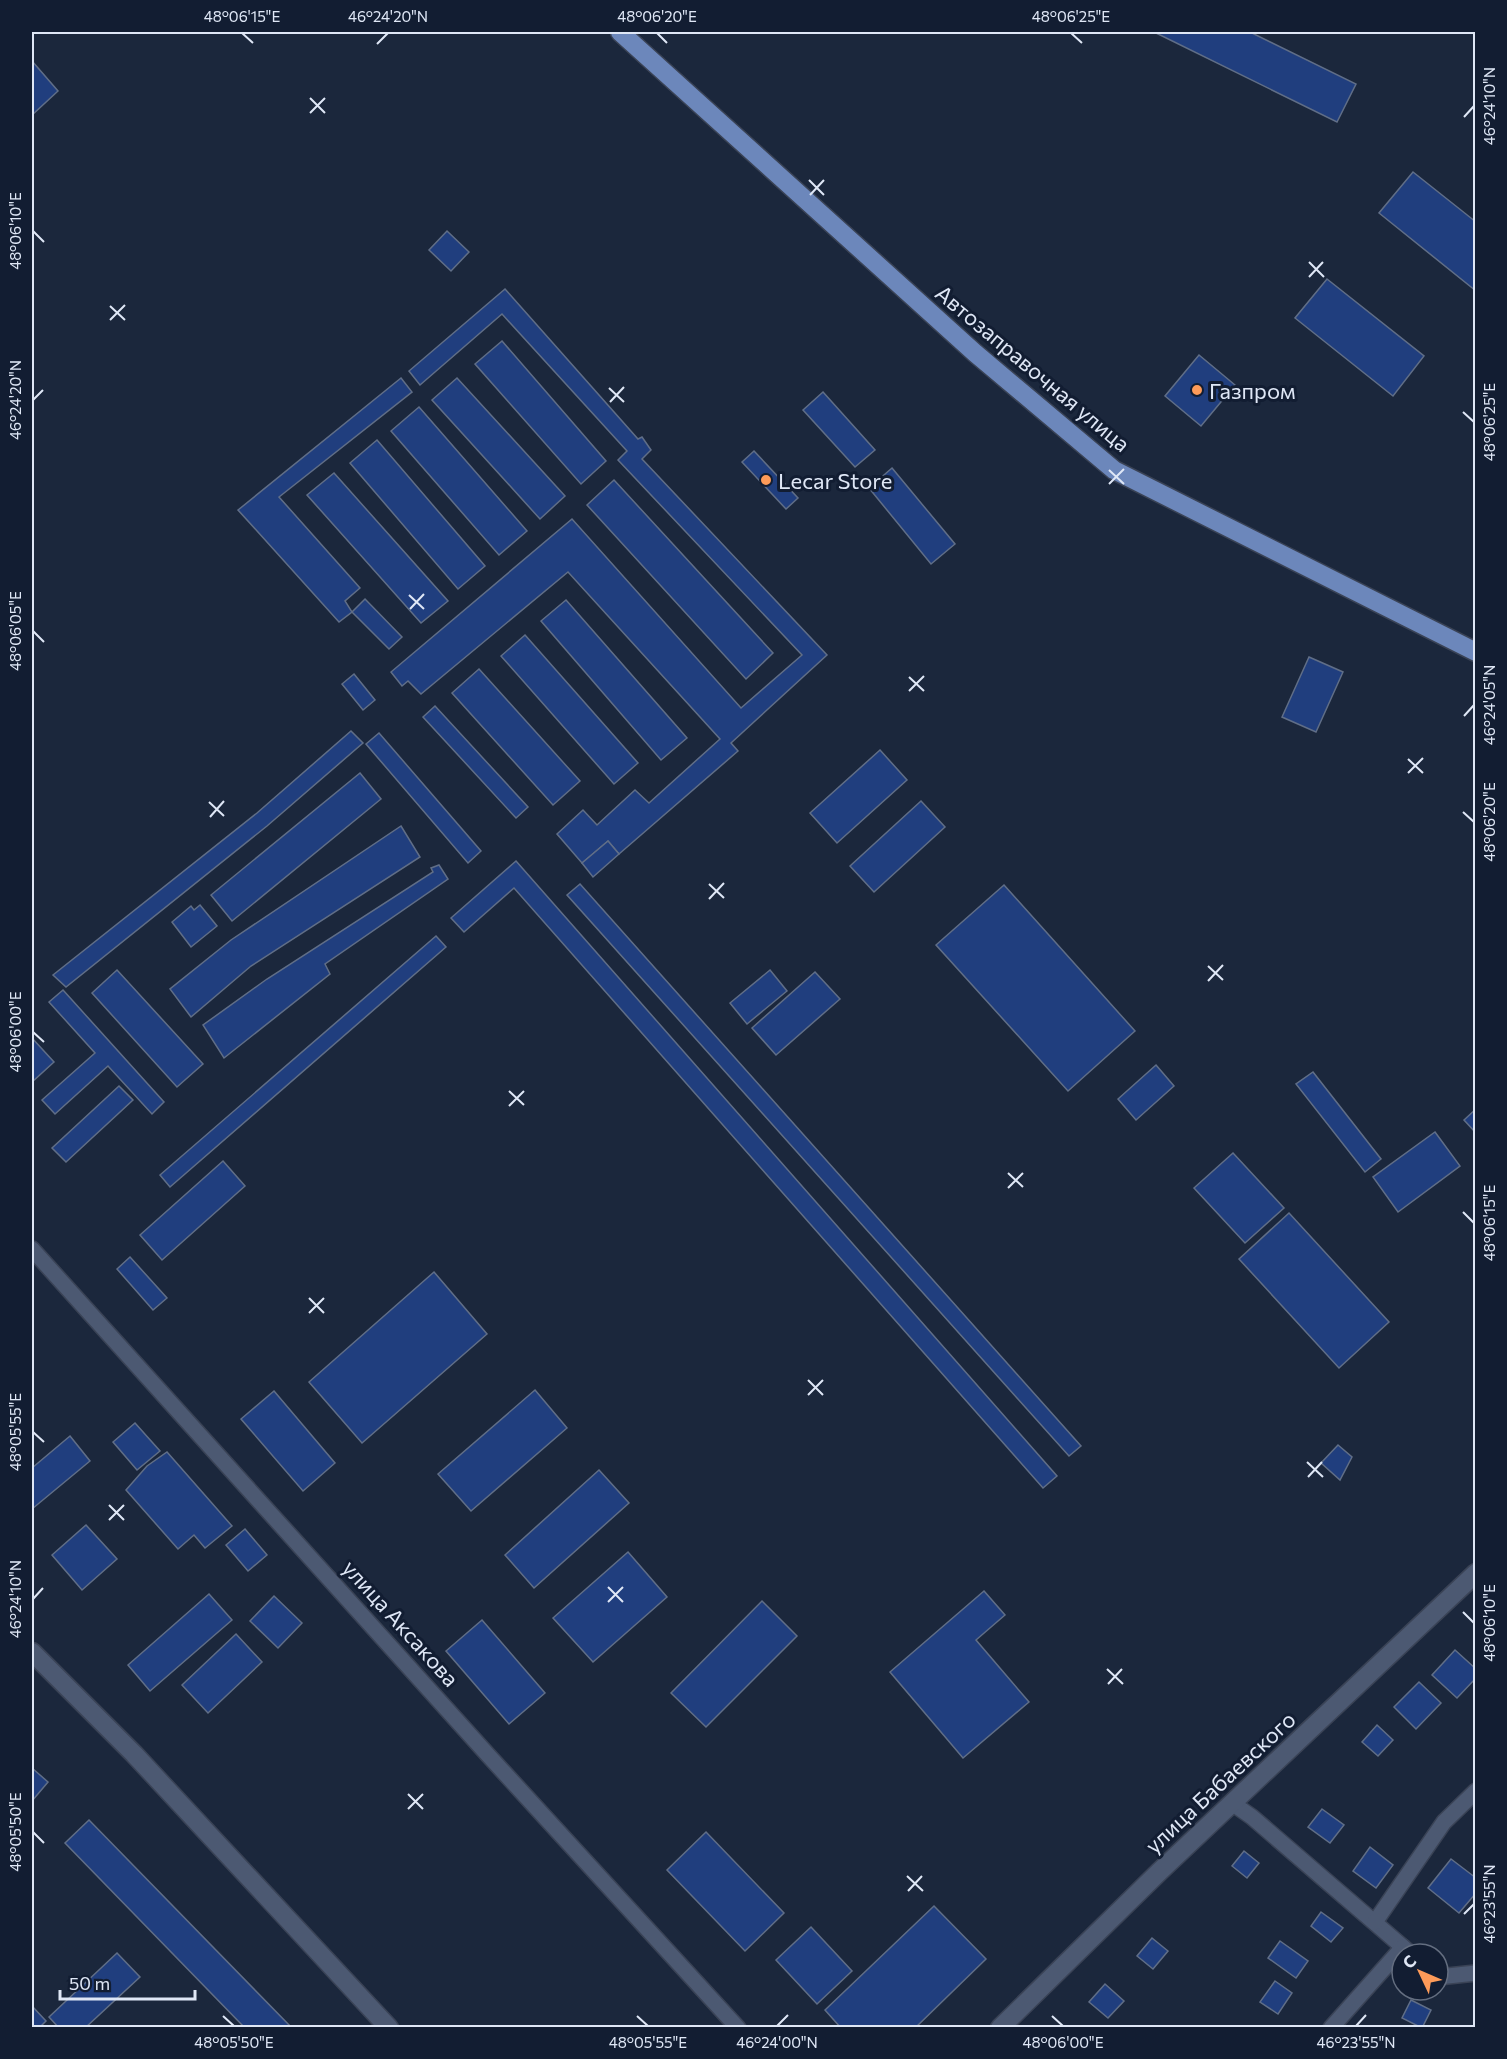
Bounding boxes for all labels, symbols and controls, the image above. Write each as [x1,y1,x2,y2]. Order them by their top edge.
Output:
text: 48°06'15"E [204,7,280,25]
text: 46°24'20"N [348,7,428,25]
text: 48°06'20"E [617,7,697,25]
text: 48°06'25"E [1032,7,1110,25]
text: 46°24'10"N [1480,67,1498,145]
text: 48°06'10"E [6,192,24,270]
street label: Автозаправочная улица [930,279,1136,457]
text: 46°24'20"N [6,360,24,440]
place label: Газпром [1209,377,1296,404]
marker: Газпром [1190,383,1204,397]
text: 48°06'25"E [1480,383,1498,461]
place label: Lecar Store [778,467,892,494]
marker: Lecar Store [759,473,773,487]
text: 48°06'05"E [6,591,24,671]
text: 46°24'05"N [1480,665,1498,745]
text: 48°06'20"E [1480,782,1498,862]
text: 48°06'00"E [6,991,24,1073]
text: 48°06'15"E [1480,1185,1498,1261]
text: 48°05'55"E [6,1393,24,1471]
street label: улица Аксакова [337,1554,465,1692]
text: 46°24'10"N [6,1560,24,1638]
text: 48°06'10"E [1480,1584,1498,1662]
street label: улица Бабаевского [1139,1705,1301,1859]
text: 48°05'50"E [6,1792,24,1872]
text: 46°23'55"N [1480,1864,1498,1944]
north arrow [1390,1942,1450,2002]
text: С [1398,1951,1420,1972]
scale bar [60,1963,195,2001]
text: 50 m [69,1972,110,1994]
text: 48°05'50"E [194,2033,274,2051]
text: 48°05'55"E [609,2033,687,2051]
text: 46°24'00"N [736,2033,818,2051]
text: 48°06'00"E [1022,2033,1104,2051]
text: 46°23'55"N [1316,2033,1396,2051]

